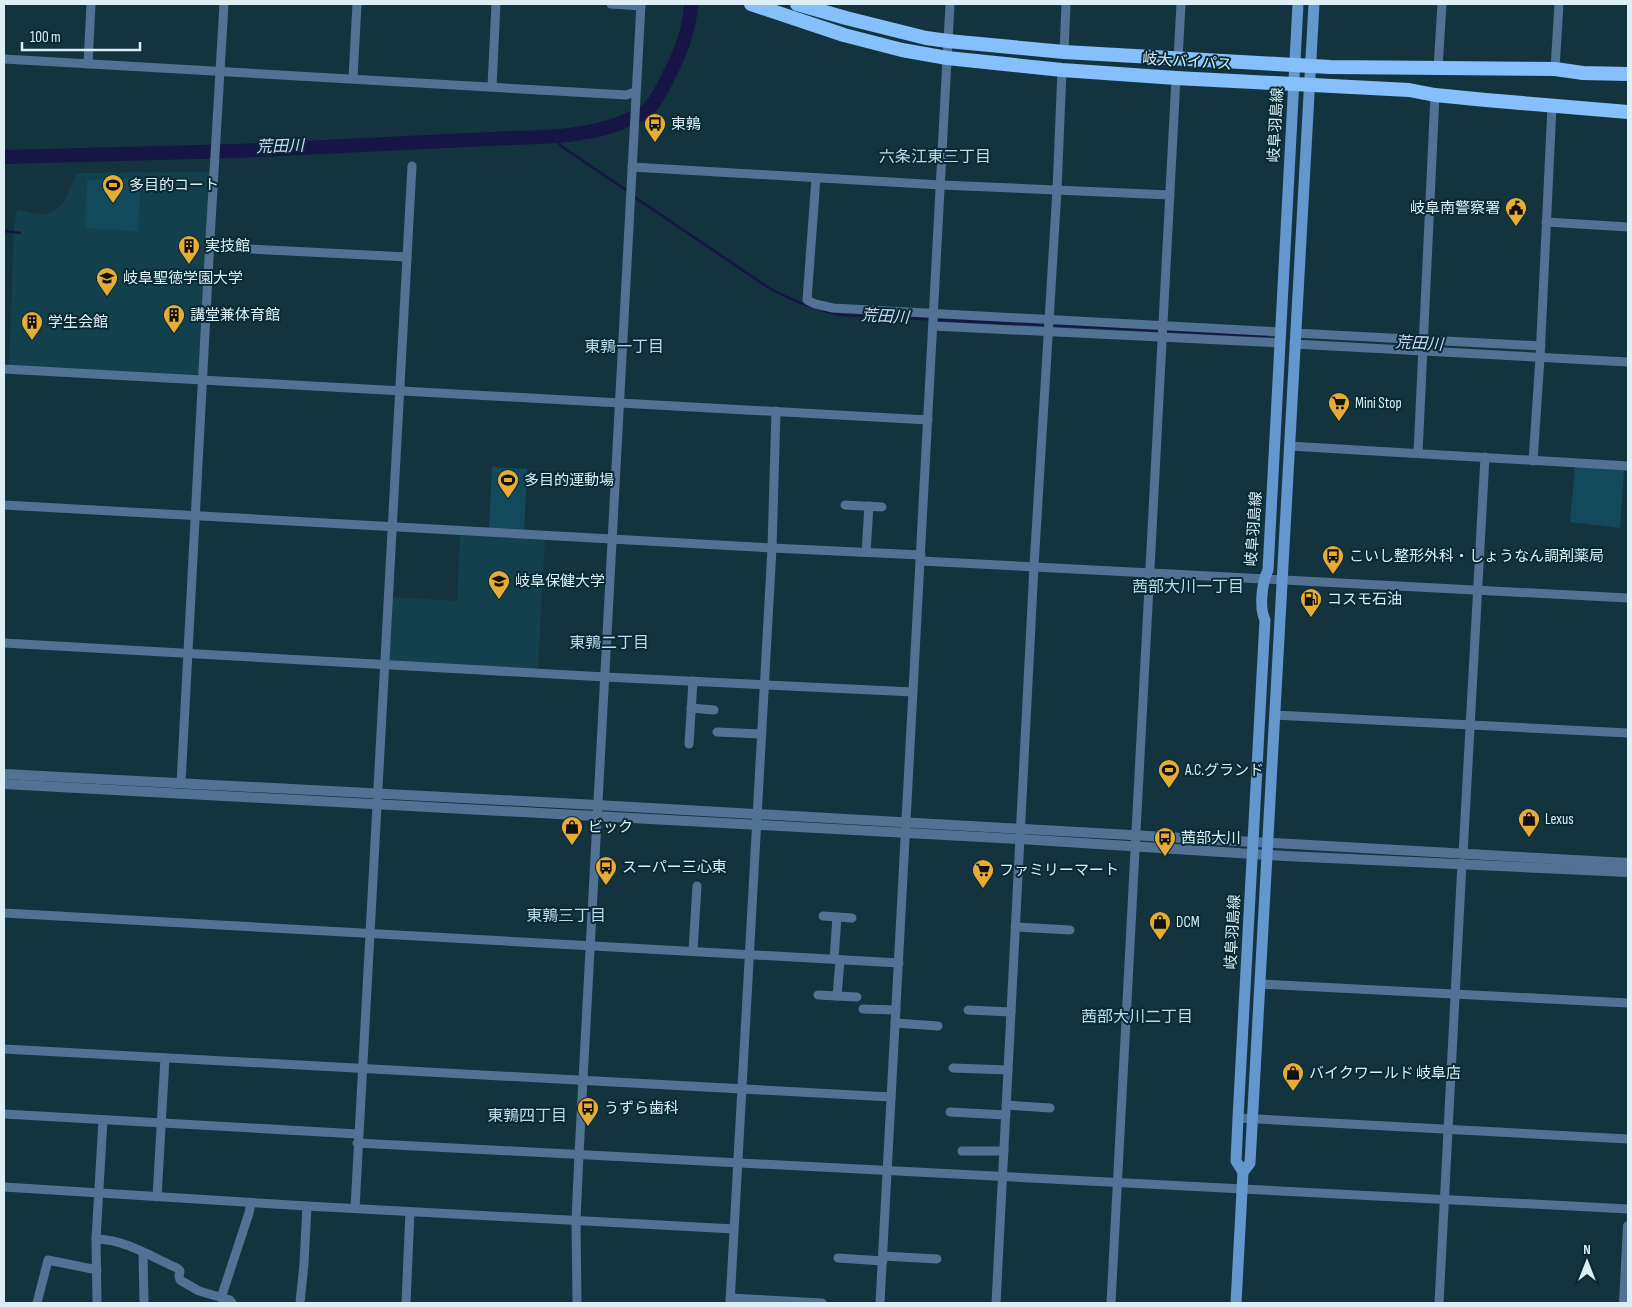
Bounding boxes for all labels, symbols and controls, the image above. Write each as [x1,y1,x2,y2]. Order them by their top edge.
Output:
scale bar [22,20,140,52]
text: 100 m [30,28,61,47]
street label: 岐大バイパス [1142,49,1232,75]
street label: 岐阜羽島線 [1265,87,1287,163]
bus stop icon: 東鶉 [643,112,667,143]
place label: 東鶉 [671,115,701,134]
water label: 荒田川 [256,137,306,157]
district label: 六条江東三丁目 [879,148,991,167]
sports icon: 多目的コート [101,173,125,204]
place label: 多目的コート [129,176,219,195]
public building icon: 岐阜南警察署 [1504,196,1528,227]
place label: 岐阜南警察署 [1410,199,1500,218]
building icon: 実技館 [177,234,201,265]
place label: 実技館 [205,237,250,256]
school or university icon: 岐阜聖徳学園大学 [95,266,119,297]
place label: 岐阜聖徳学園大学 [123,269,243,288]
building icon: 講堂兼体育館 [162,303,186,334]
place label: 講堂兼体育館 [190,306,280,325]
water label: 荒田川 [861,306,911,328]
building icon: 学生会館 [20,310,44,341]
place label: 学生会館 [48,313,108,332]
water label: 荒田川 [1395,333,1445,355]
district label: 東鶉一丁目 [584,338,664,357]
supermarket icon: Mini Stop [1327,391,1351,422]
place label: Mini Stop [1355,394,1402,413]
sports icon: 多目的運動場 [496,468,520,499]
place label: 多目的運動場 [524,471,614,490]
street label: 岐阜羽島線 [1242,491,1266,567]
bus stop icon: こいし整形外科・しょうなん調剤薬局 [1321,544,1345,575]
place label: こいし整形外科・しょうなん調剤薬局 [1349,547,1604,566]
school or university icon: 岐阜保健大学 [487,569,511,600]
place label: 岐阜保健大学 [515,572,605,591]
district label: 茜部大川一丁目 [1132,578,1244,597]
fuel station icon: コスモ石油 [1299,587,1323,618]
place label: コスモ石油 [1327,590,1402,609]
district label: 東鶉二丁目 [569,634,649,653]
sports icon: A.C.グランド [1157,758,1181,789]
place label: A.C.グランド [1184,761,1264,780]
shop icon: Lexus [1517,807,1541,838]
place label: Lexus [1545,810,1574,829]
shop icon: ビック [560,815,584,846]
place label: ビック [588,818,633,837]
bus stop icon: 茜部大川 [1153,826,1177,857]
place label: 茜部大川 [1181,829,1241,848]
bus stop icon: スーパー三心東 [594,855,618,886]
place label: スーパー三心東 [622,858,727,877]
supermarket icon: ファミリーマート [971,858,995,889]
place label: ファミリーマート [999,861,1119,880]
street label: 岐阜羽島線 [1222,894,1244,970]
district label: 東鶉三丁目 [526,907,606,926]
shop icon: DCM [1148,910,1172,941]
place label: DCM [1176,913,1200,932]
district label: 茜部大川二丁目 [1081,1008,1193,1027]
shop icon: バイクワールド 岐阜店 [1281,1061,1305,1092]
place label: バイクワールド 岐阜店 [1309,1064,1461,1083]
bus stop icon: うずら歯科 [576,1096,600,1127]
place label: うずら歯科 [604,1099,679,1118]
district label: 東鶉四丁目 [487,1107,567,1126]
north arrow [1562,1237,1612,1287]
text: N [1583,1241,1591,1258]

